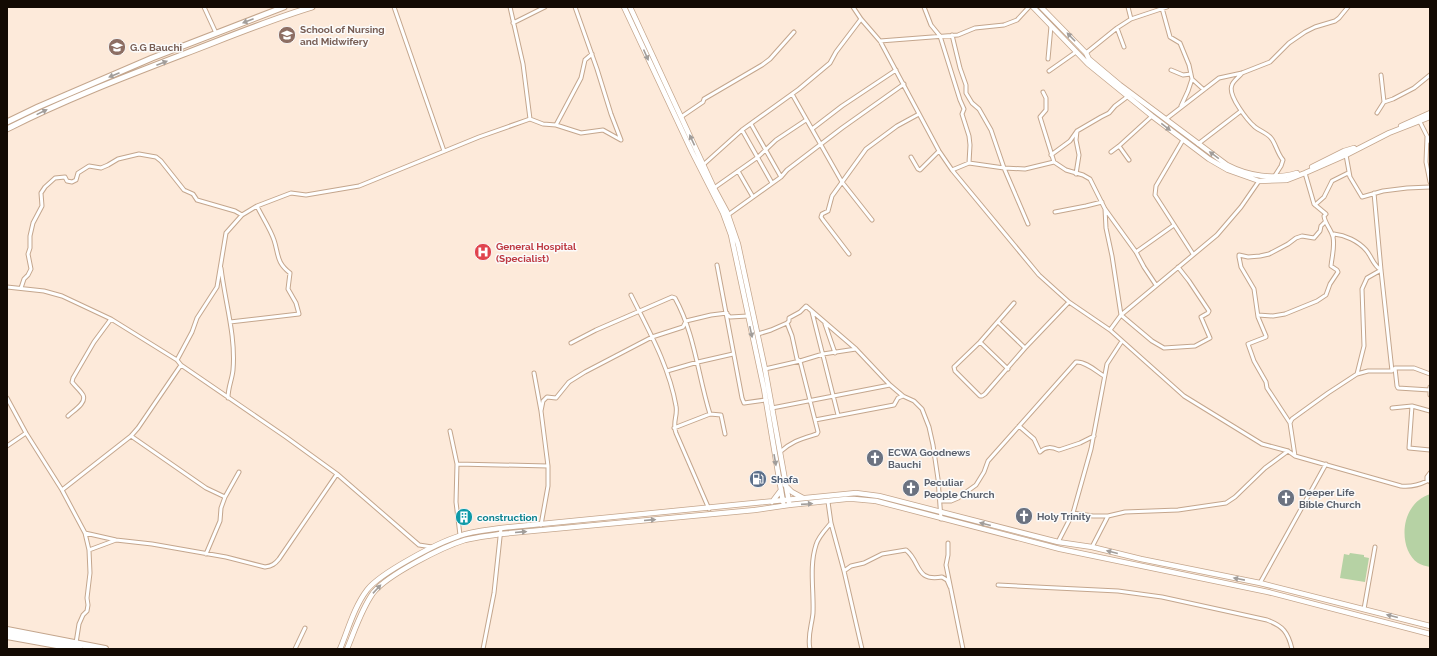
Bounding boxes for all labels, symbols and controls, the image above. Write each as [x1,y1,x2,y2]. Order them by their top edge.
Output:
one-way arrow [241,19,253,25]
place label: School of Nursing and Midwifery [300,24,385,47]
school or university icon: School of Nursing and Midwifery [277,25,297,45]
one-way arrow [1066,32,1076,42]
school or university icon: G.G Bauchi [107,37,127,57]
place label: G.G Bauchi [130,42,182,53]
one-way arrow [643,50,649,61]
one-way arrow [157,59,169,65]
one-way arrow [108,71,120,78]
one-way arrow [36,109,47,115]
one-way arrow [1160,123,1171,131]
one-way arrow [689,134,695,145]
one-way arrow [1208,151,1219,159]
place label: General Hospital (Specialist) [496,241,577,264]
hospital icon: General Hospital (Specialist) [473,242,493,262]
one-way arrow [749,326,755,338]
place label: ECWA Goodnews Bauchi [888,447,970,470]
church icon: ECWA Goodnews Bauchi [865,448,885,468]
one-way arrow [773,454,779,466]
fuel station icon: Shafa [748,469,768,489]
place label: Shafa [771,474,799,485]
place label: Peculiar People Church [924,477,995,500]
church icon: Peculiar People Church [901,478,921,498]
place label: Deeper Life Bible Church [1299,487,1361,510]
church icon: Deeper Life Bible Church [1276,488,1296,508]
one-way arrow [801,500,813,507]
church icon: Holy Trinity [1014,506,1034,526]
building icon: construction [454,507,474,527]
place label: Holy Trinity [1037,511,1091,522]
place label: construction [477,512,538,523]
one-way arrow [644,517,656,524]
one-way arrow [979,520,991,526]
one-way arrow [515,529,527,536]
one-way arrow [1105,549,1117,555]
one-way arrow [1233,575,1245,581]
one-way arrow [372,584,382,594]
one-way arrow [1386,613,1398,619]

